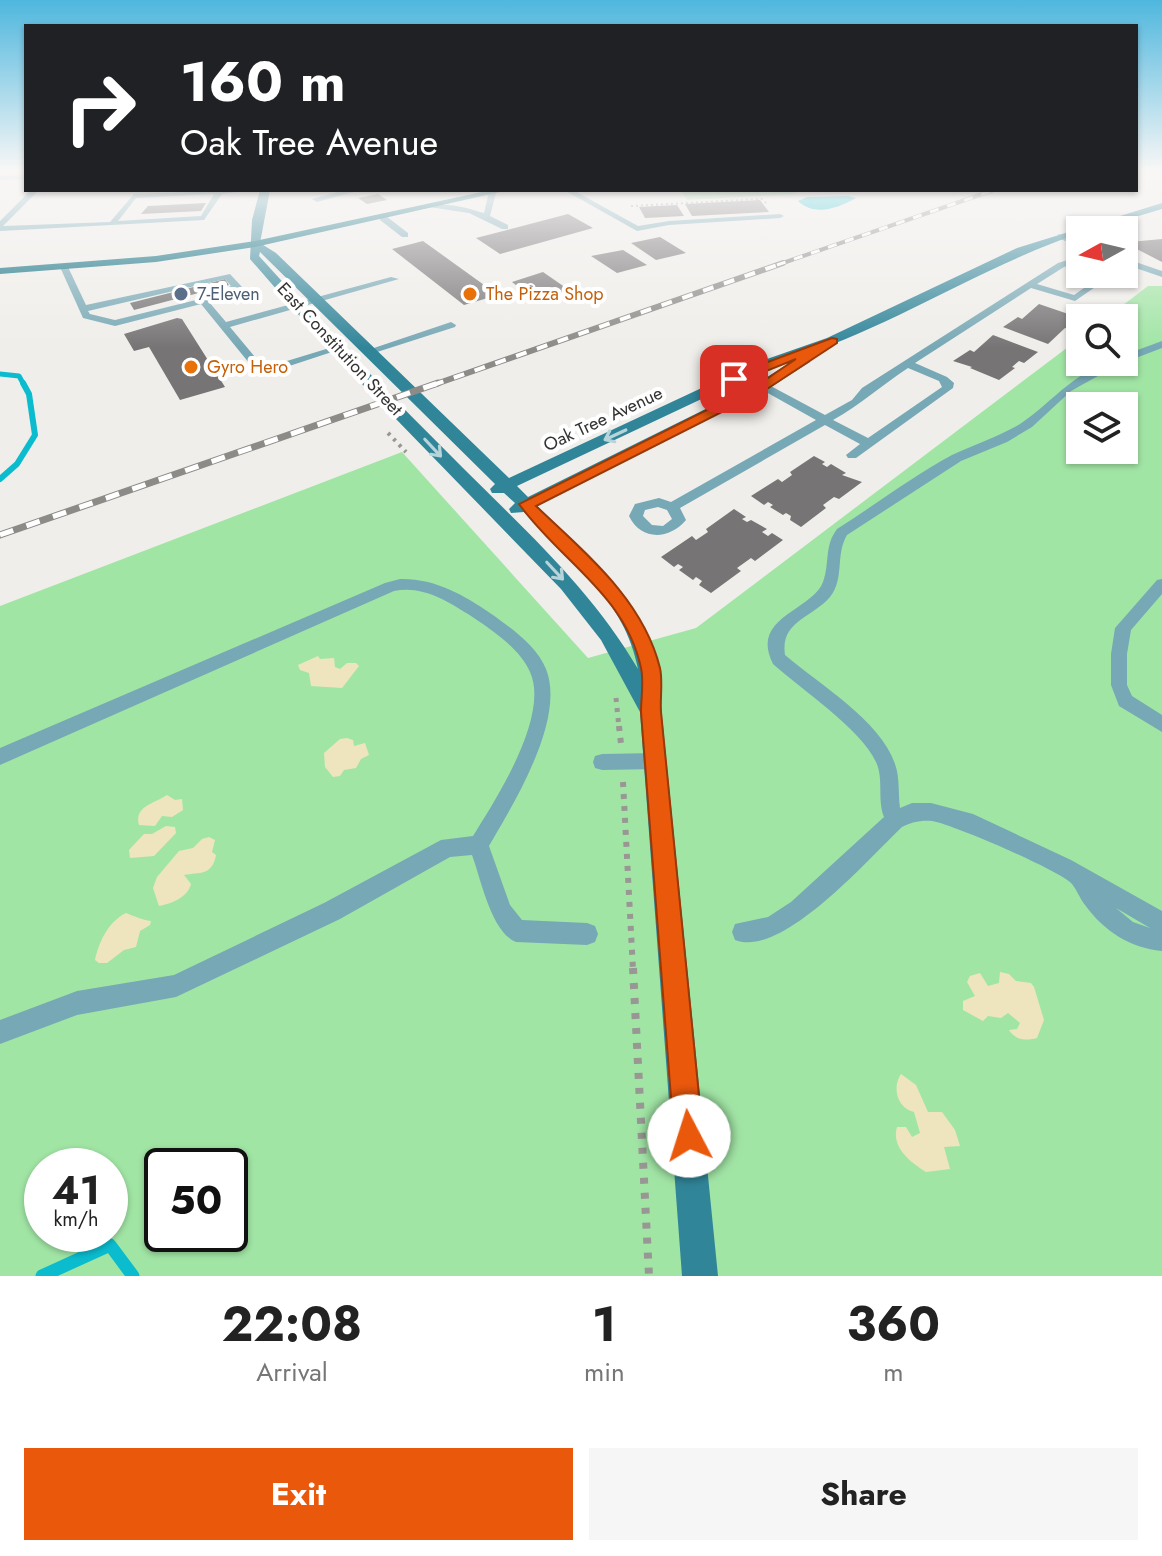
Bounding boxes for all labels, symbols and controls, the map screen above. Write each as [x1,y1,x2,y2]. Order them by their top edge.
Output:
text: 160 m [180,41,346,122]
icon: right [48,56,152,160]
text: Oak Tree Avenue [180,116,438,168]
north arrow [1066,216,1138,288]
map controls [1066,216,1138,464]
street label: East Constitution Street [271,277,409,422]
place label: 7-Eleven [197,281,260,307]
place label: The Pizza Shop [486,281,604,307]
marker: 7-Eleven [172,285,190,303]
marker: The Pizza Shop [461,285,479,303]
button: search [1066,304,1138,376]
pin [700,345,768,413]
place label: Gyro Hero [207,354,288,380]
icon: arrive [712,357,756,401]
marker: Gyro Hero [182,358,200,376]
street label: Oak Tree Avenue [539,380,667,458]
button: layers [1066,392,1138,464]
one-way arrow [604,428,628,443]
one-way arrow [423,438,442,458]
one-way arrow [546,561,565,581]
position arrow [647,1094,731,1178]
speed limit sign: 50 [144,1148,248,1252]
text: 41 [52,1161,100,1219]
text: km/h [53,1205,99,1234]
text: 22:08 [222,1290,362,1359]
text: 1 [592,1290,617,1359]
text: 360 [846,1290,940,1359]
text: Arrival [256,1353,328,1391]
text: min [584,1353,625,1391]
text: m [883,1353,903,1391]
button: Exit [24,1448,573,1540]
button: Share [589,1448,1138,1540]

